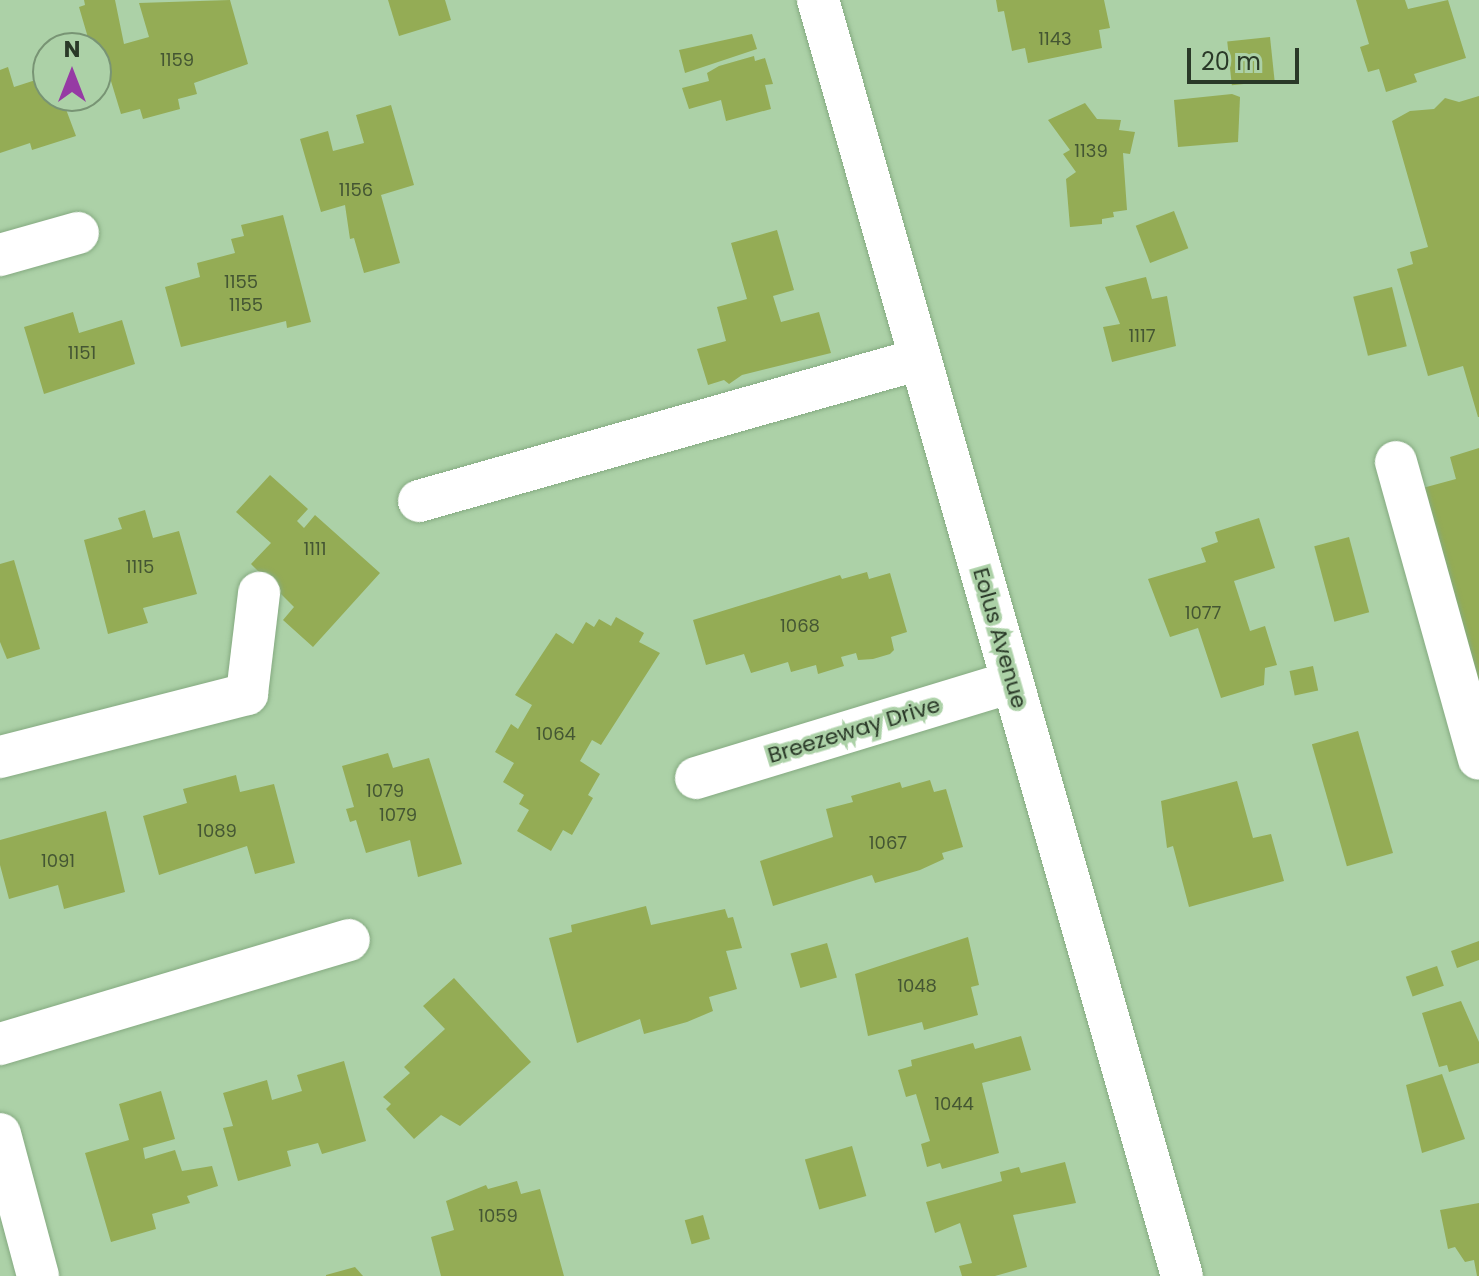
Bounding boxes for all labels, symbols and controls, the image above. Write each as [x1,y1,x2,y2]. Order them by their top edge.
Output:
house number: 1143 [1038,28,1072,50]
north arrow [32,32,112,112]
scale bar [1191,32,1303,82]
text: N [64,34,80,65]
text: 20 m [1201,45,1261,78]
house number: 1159 [160,49,194,71]
house number: 1139 [1074,140,1108,162]
house number: 1156 [339,179,373,201]
house number: 1155 [224,271,258,293]
house number: 1155 [229,294,263,316]
house number: 1117 [1128,325,1156,347]
house number: 1151 [68,342,96,364]
house number: 1111 [303,538,327,560]
house number: 1115 [126,556,154,578]
street label: Eolus Avenue [967,565,1033,711]
house number: 1077 [1185,602,1221,624]
house number: 1068 [780,615,820,637]
street label: Breezeway Drive [765,691,943,769]
house number: 1064 [536,723,576,745]
house number: 1079 [366,780,404,802]
house number: 1079 [379,804,417,826]
house number: 1089 [197,820,237,842]
house number: 1067 [869,832,907,854]
house number: 1091 [41,850,75,872]
house number: 1048 [897,975,937,997]
house number: 1044 [934,1093,974,1115]
house number: 1059 [478,1205,518,1227]

